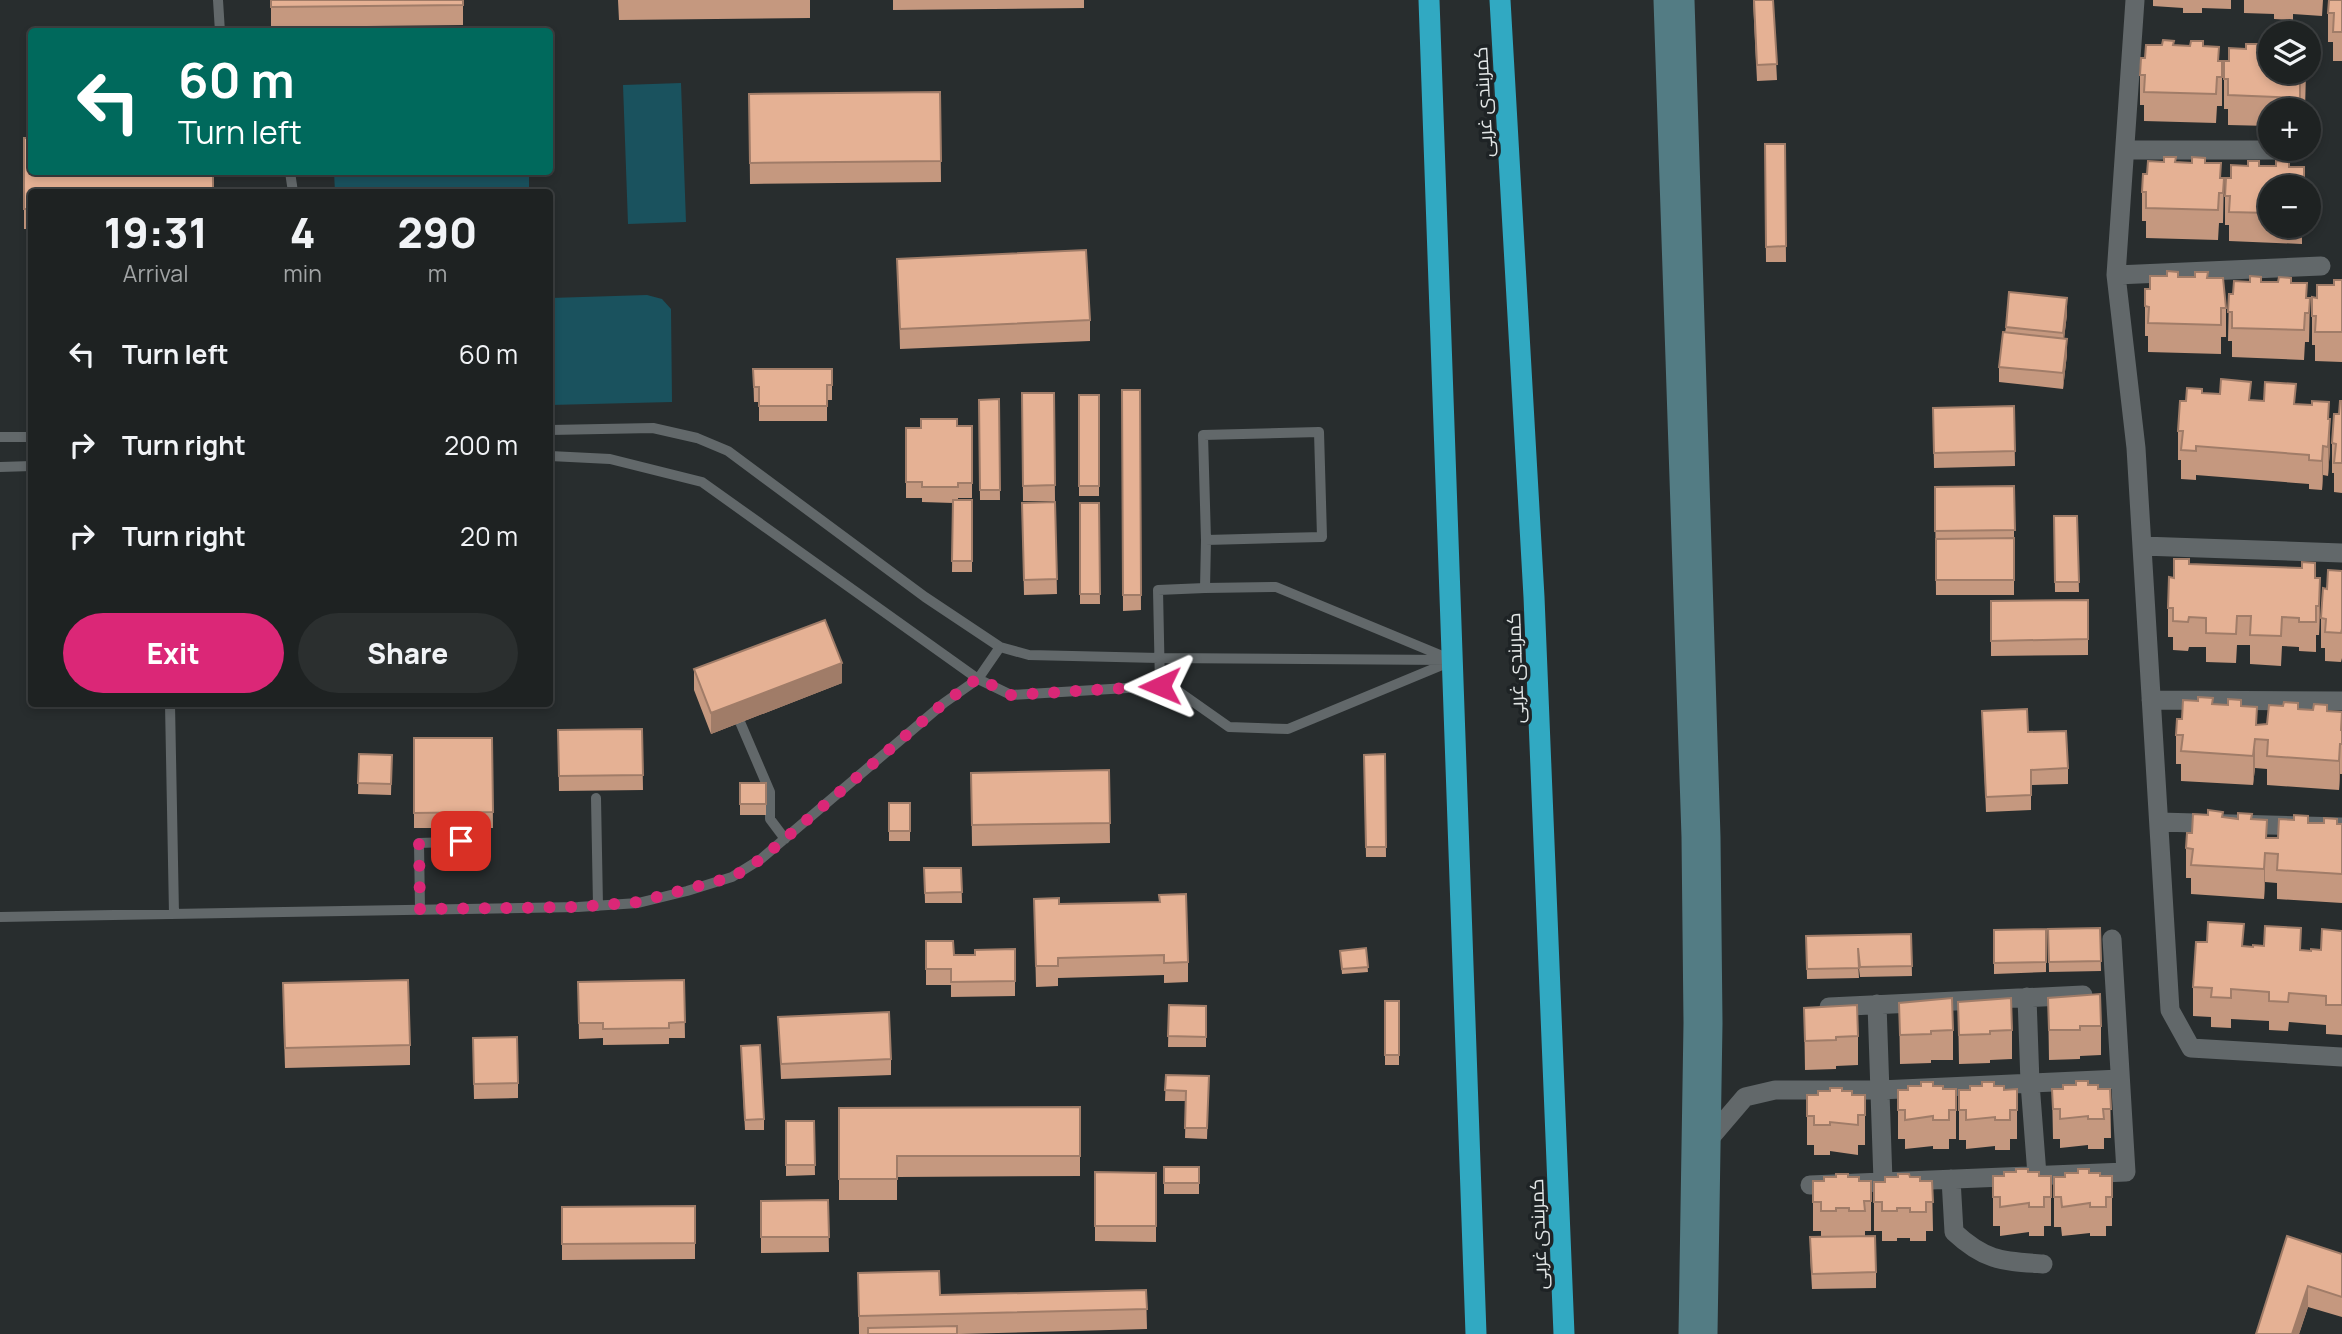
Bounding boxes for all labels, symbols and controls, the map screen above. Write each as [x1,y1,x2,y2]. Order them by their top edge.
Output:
map controls [2258,21,2321,238]
button: layers [2258,21,2321,84]
text: 60 m [178,46,295,113]
street label: کمربندی غربی [1467,46,1499,158]
icon: left [63,56,154,147]
button: + [2258,98,2321,161]
text: Turn left [178,110,302,154]
button: − [2258,175,2321,238]
text: 19:31 [104,203,208,261]
text: 4 [290,203,316,261]
text: 290 [398,203,477,261]
text: Arrival [123,257,189,289]
text: min [283,257,322,289]
text: m [428,257,447,289]
icon: left [63,335,101,373]
text: Turn left [122,336,229,372]
text: 60 m [459,336,518,372]
icon: right [63,426,101,464]
text: Turn right [122,427,246,463]
text: 200 m [444,427,518,463]
icon: right [63,517,101,555]
text: Turn right [122,518,246,554]
text: 20 m [460,518,518,554]
street label: کمربندی غربی [1500,612,1530,724]
button: Exit [63,613,284,693]
button: Share [298,613,518,693]
position arrow [1123,649,1197,723]
pin [431,811,491,871]
icon: arrive [442,822,480,860]
street label: کمربندی غربی [1523,1178,1553,1290]

